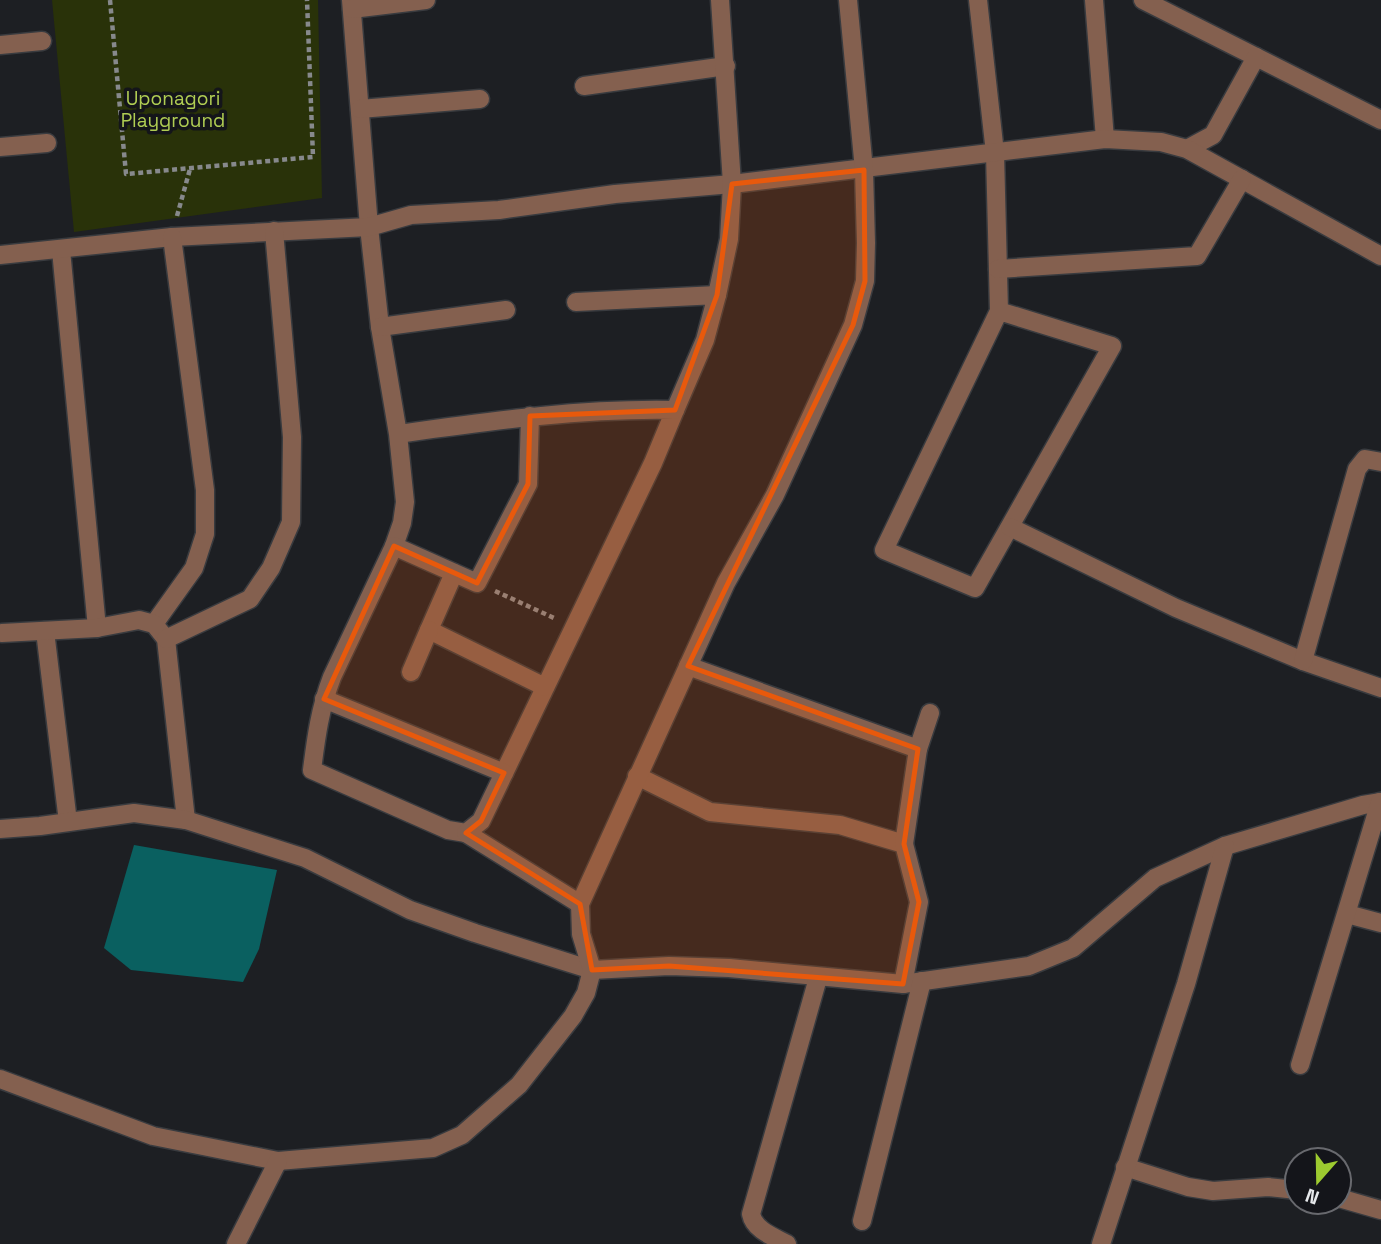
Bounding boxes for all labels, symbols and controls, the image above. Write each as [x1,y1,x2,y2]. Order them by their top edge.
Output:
park label: Uponagori Playground [121,86,225,133]
north arrow [1283,1146,1353,1216]
text: N [1302,1183,1323,1210]

